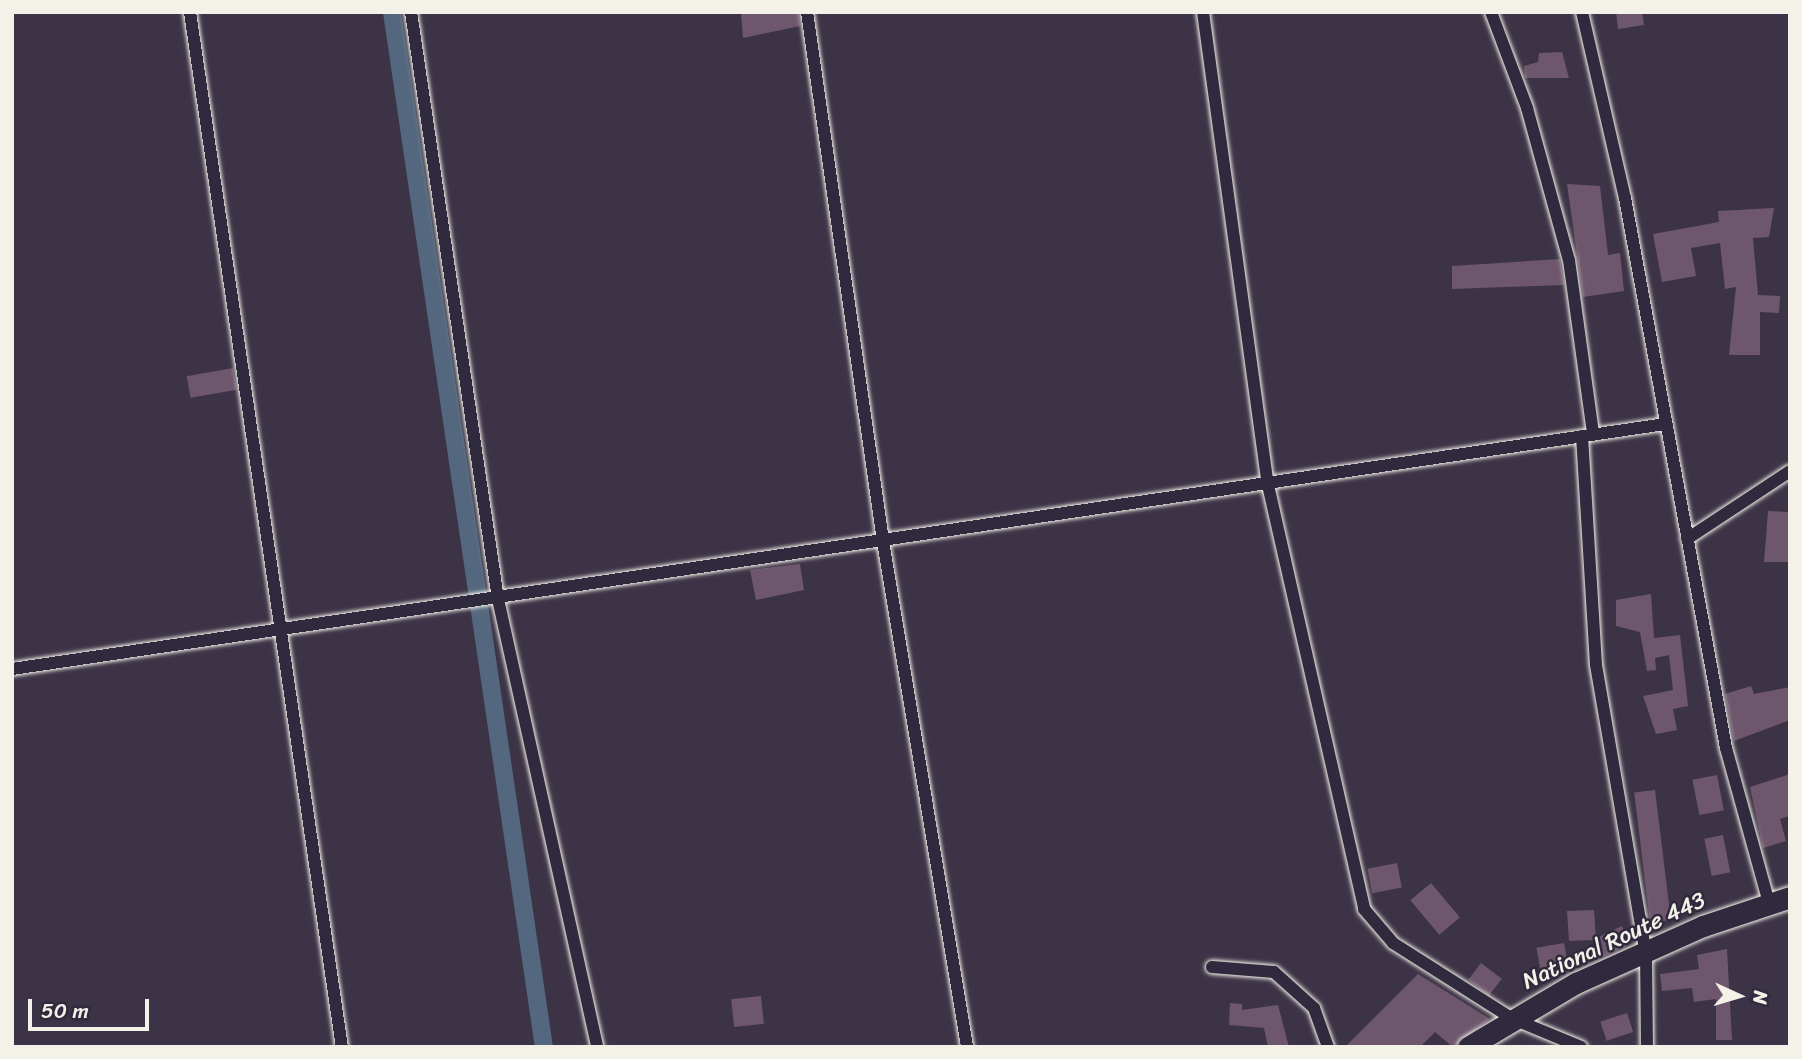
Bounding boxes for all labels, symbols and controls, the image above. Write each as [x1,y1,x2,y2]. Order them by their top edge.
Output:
street label: National Route 443 [1518,887,1710,995]
north arrow [1704,961,1774,1031]
scale bar [32,986,152,1030]
text: N [1744,990,1777,1005]
text: 50 m [41,992,89,1030]

